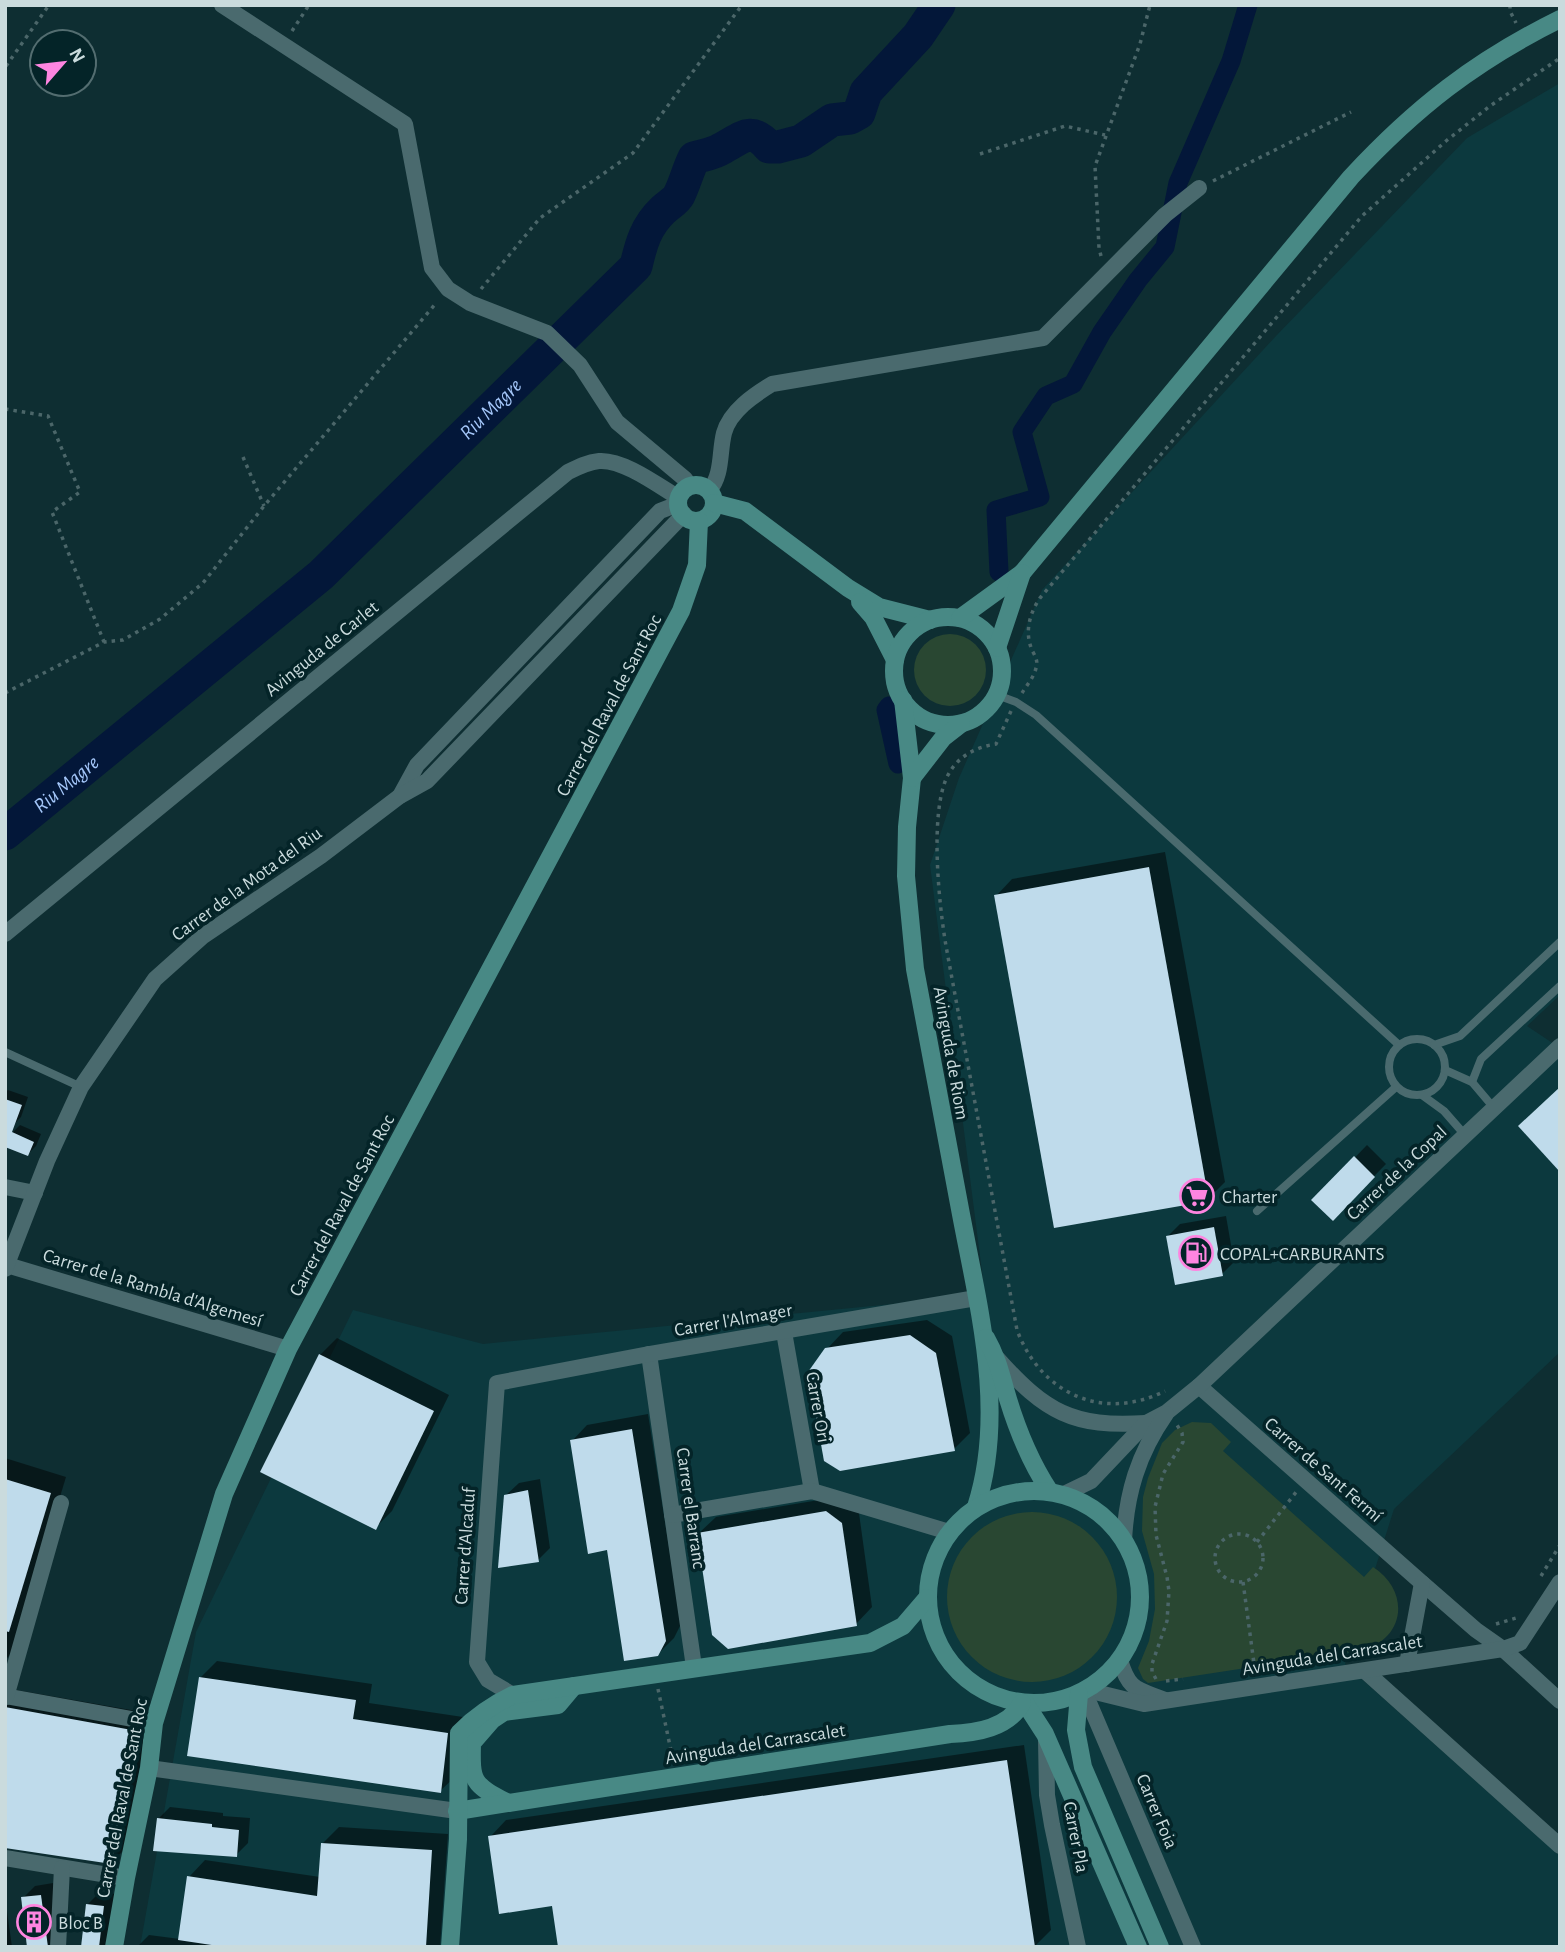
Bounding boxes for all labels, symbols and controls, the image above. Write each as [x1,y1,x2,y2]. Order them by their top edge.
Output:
north arrow [28,28,98,98]
text: N [65,45,88,66]
water label: Riu Magre [456,374,526,444]
street label: Avinguda de Carlet [262,598,382,700]
street label: Carrer del Raval de Sant Roc [553,612,665,800]
water label: Riu Magre [30,752,103,817]
street label: Carrer de la Mota del Riu [168,823,326,945]
street label: Avinguda de Riom [929,985,972,1121]
street label: Carrer del Raval de Sant Roc [286,1112,398,1300]
street label: Carrer de la Copal [1343,1122,1451,1224]
supermarket icon: Charter [1178,1177,1216,1215]
place label: Charter [1222,1188,1277,1207]
fuel station icon: COPAL+CARBURANTS [1177,1234,1215,1272]
place label: COPAL+CARBURANTS [1220,1245,1385,1264]
street label: Carrer de la Rambla d'Algemesí [40,1246,265,1331]
street label: Carrer l'Almager [673,1301,794,1340]
street label: Carrer Ori [802,1370,833,1444]
street label: Carrer de Sant Fermí [1261,1414,1386,1526]
street label: Carrer el Barranc [673,1447,708,1570]
street label: Carrer d'Alcaduf [452,1486,479,1605]
street label: Avinguda del Carrascalet [1241,1632,1424,1679]
street label: Carrer del Raval de Sant Roc [94,1697,151,1900]
street label: Avinguda del Carrascalet [664,1721,847,1768]
street label: Carrer Foia [1132,1771,1181,1852]
street label: Carrer Pla [1059,1800,1092,1875]
building icon: Bloc B [15,1903,53,1941]
place label: Bloc B [58,1914,103,1933]

